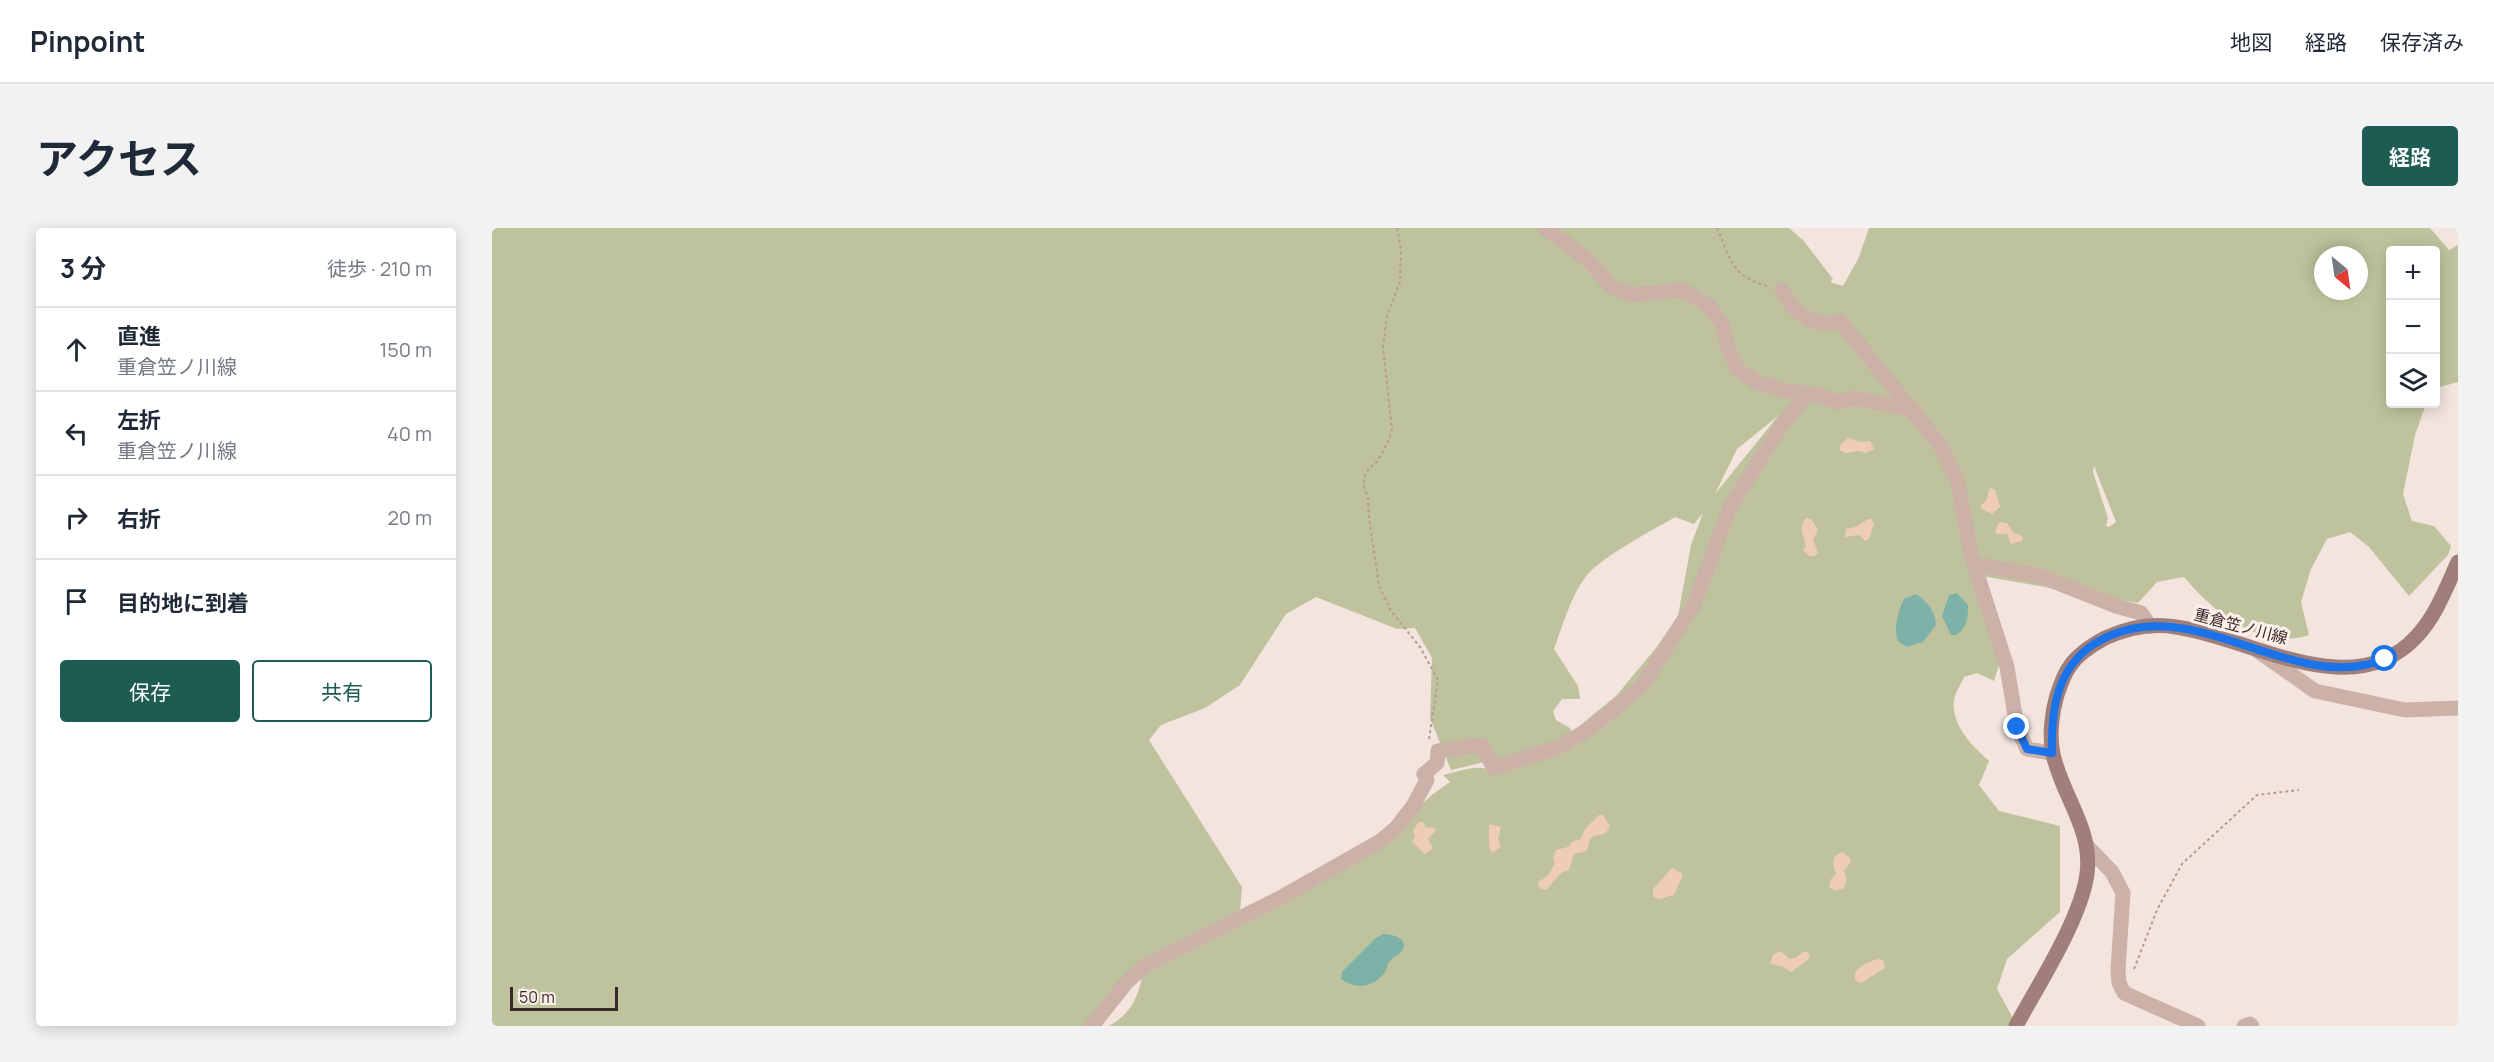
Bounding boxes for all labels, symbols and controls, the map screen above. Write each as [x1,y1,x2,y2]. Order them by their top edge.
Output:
text: Pinpoint [30,22,145,60]
text: 地図 [2230,28,2272,56]
text: 経路 [2305,28,2347,56]
text: 保存済み [2380,28,2464,56]
button: 経路 [2362,126,2458,186]
text: アクセス [36,129,202,187]
north arrow [2314,246,2368,300]
map controls [2386,246,2440,408]
button: + [2386,246,2440,300]
text: 3 分 [60,250,106,286]
text: 徒歩 · 210 m [327,255,432,282]
button: − [2386,300,2440,354]
text: 直進 [117,321,161,351]
icon: ahead [60,333,93,366]
text: 150 m [379,336,432,363]
text: 重倉笠ノ川線 [117,353,237,380]
button: layers [2386,354,2440,408]
text: 左折 [117,405,161,435]
icon: left [60,417,93,450]
text: 40 m [387,420,432,447]
text: 重倉笠ノ川線 [117,437,237,464]
icon: right [60,501,93,534]
text: 右折 [117,504,161,534]
text: 20 m [387,504,432,531]
icon: arrive [60,585,93,618]
text: 目的地に到着 [117,588,249,618]
street label: 重倉笠ノ川線 [2192,603,2290,649]
route start [2371,645,2397,671]
button: 保存 [60,660,240,722]
button: 共有 [252,660,432,722]
route end [2003,713,2029,739]
scale bar [510,984,618,1012]
text: 50 m [519,986,555,1008]

